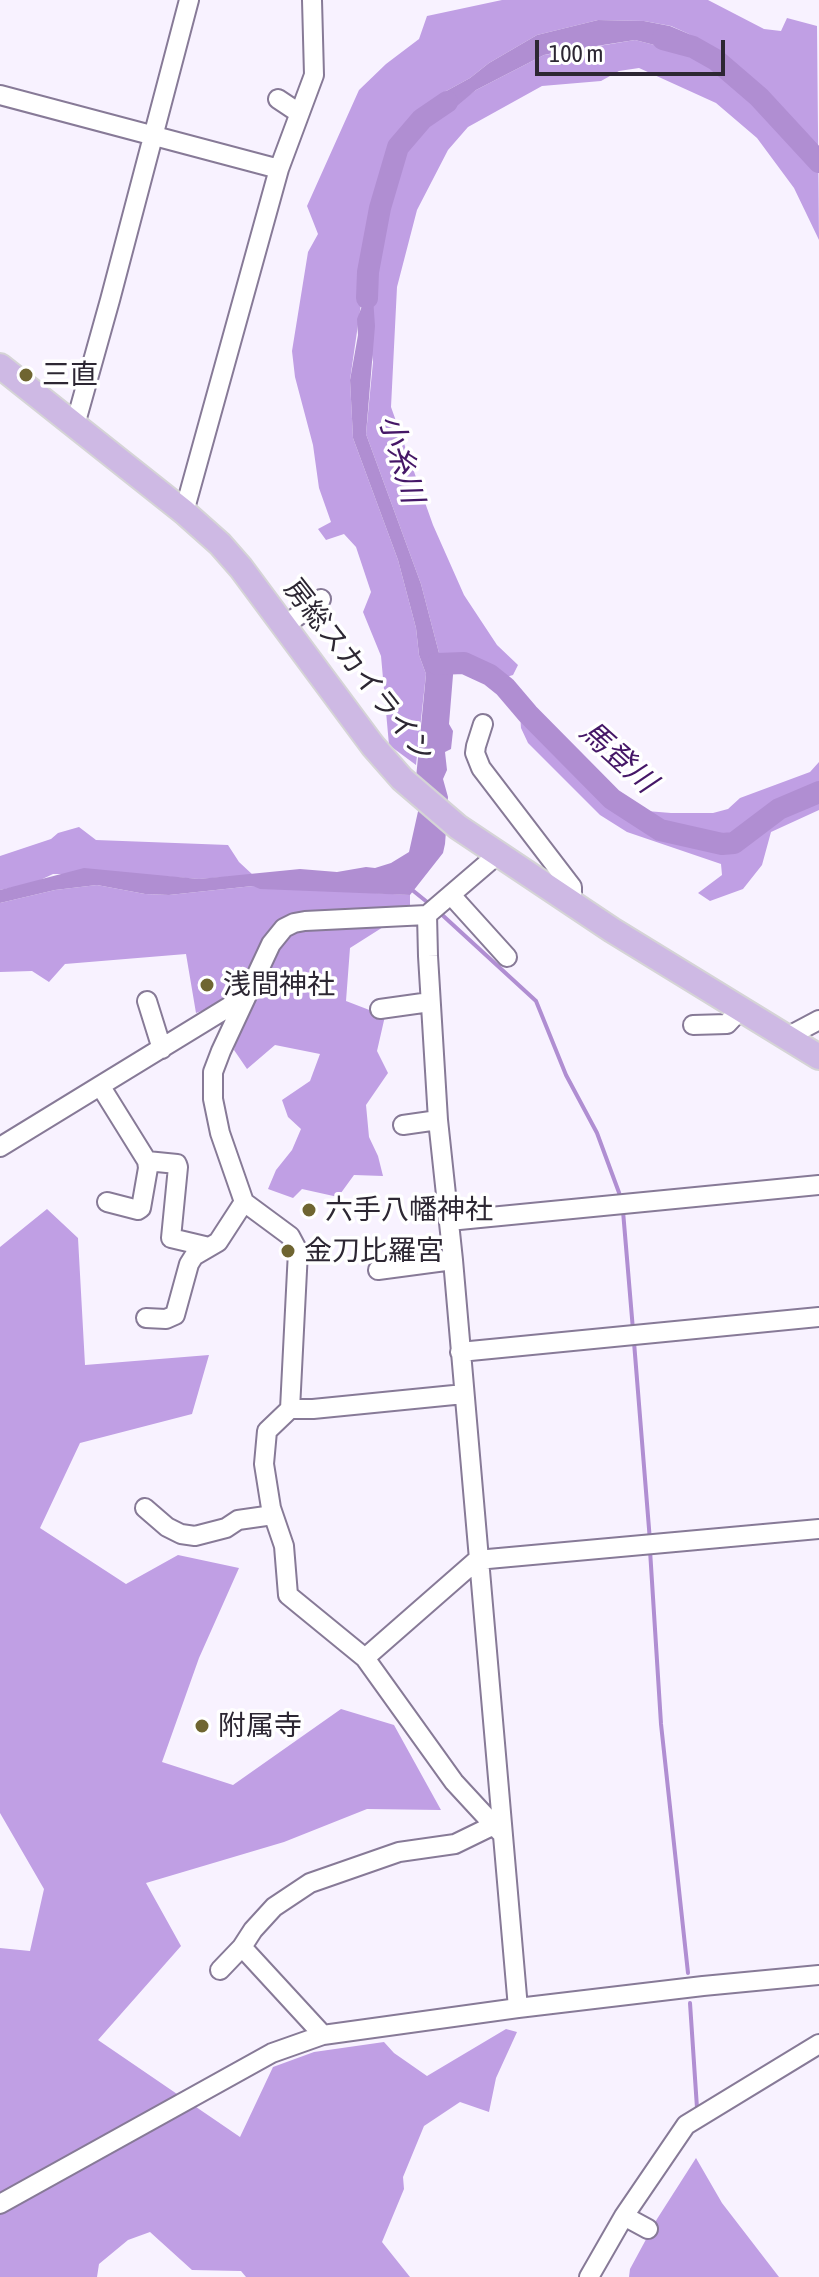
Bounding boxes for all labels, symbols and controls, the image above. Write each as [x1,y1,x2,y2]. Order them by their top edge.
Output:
scale bar [539,24,729,74]
text: 100 m [549,40,603,67]
place label: 三直 [42,358,98,392]
marker: 三直 [17,366,35,384]
water label: 小糸川 [371,411,431,507]
street label: 房総スカイライン [277,572,441,770]
water label: 馬登川 [573,714,663,800]
place label: 浅間神社 [223,968,335,1002]
marker: 浅間神社 [198,976,216,994]
place label: 六手八幡神社 [325,1193,493,1227]
marker: 六手八幡神社 [300,1201,318,1219]
place label: 金刀比羅宮 [304,1234,444,1268]
marker: 金刀比羅宮 [279,1242,297,1260]
place label: 附属寺 [218,1709,302,1743]
marker: 附属寺 [193,1717,211,1735]

